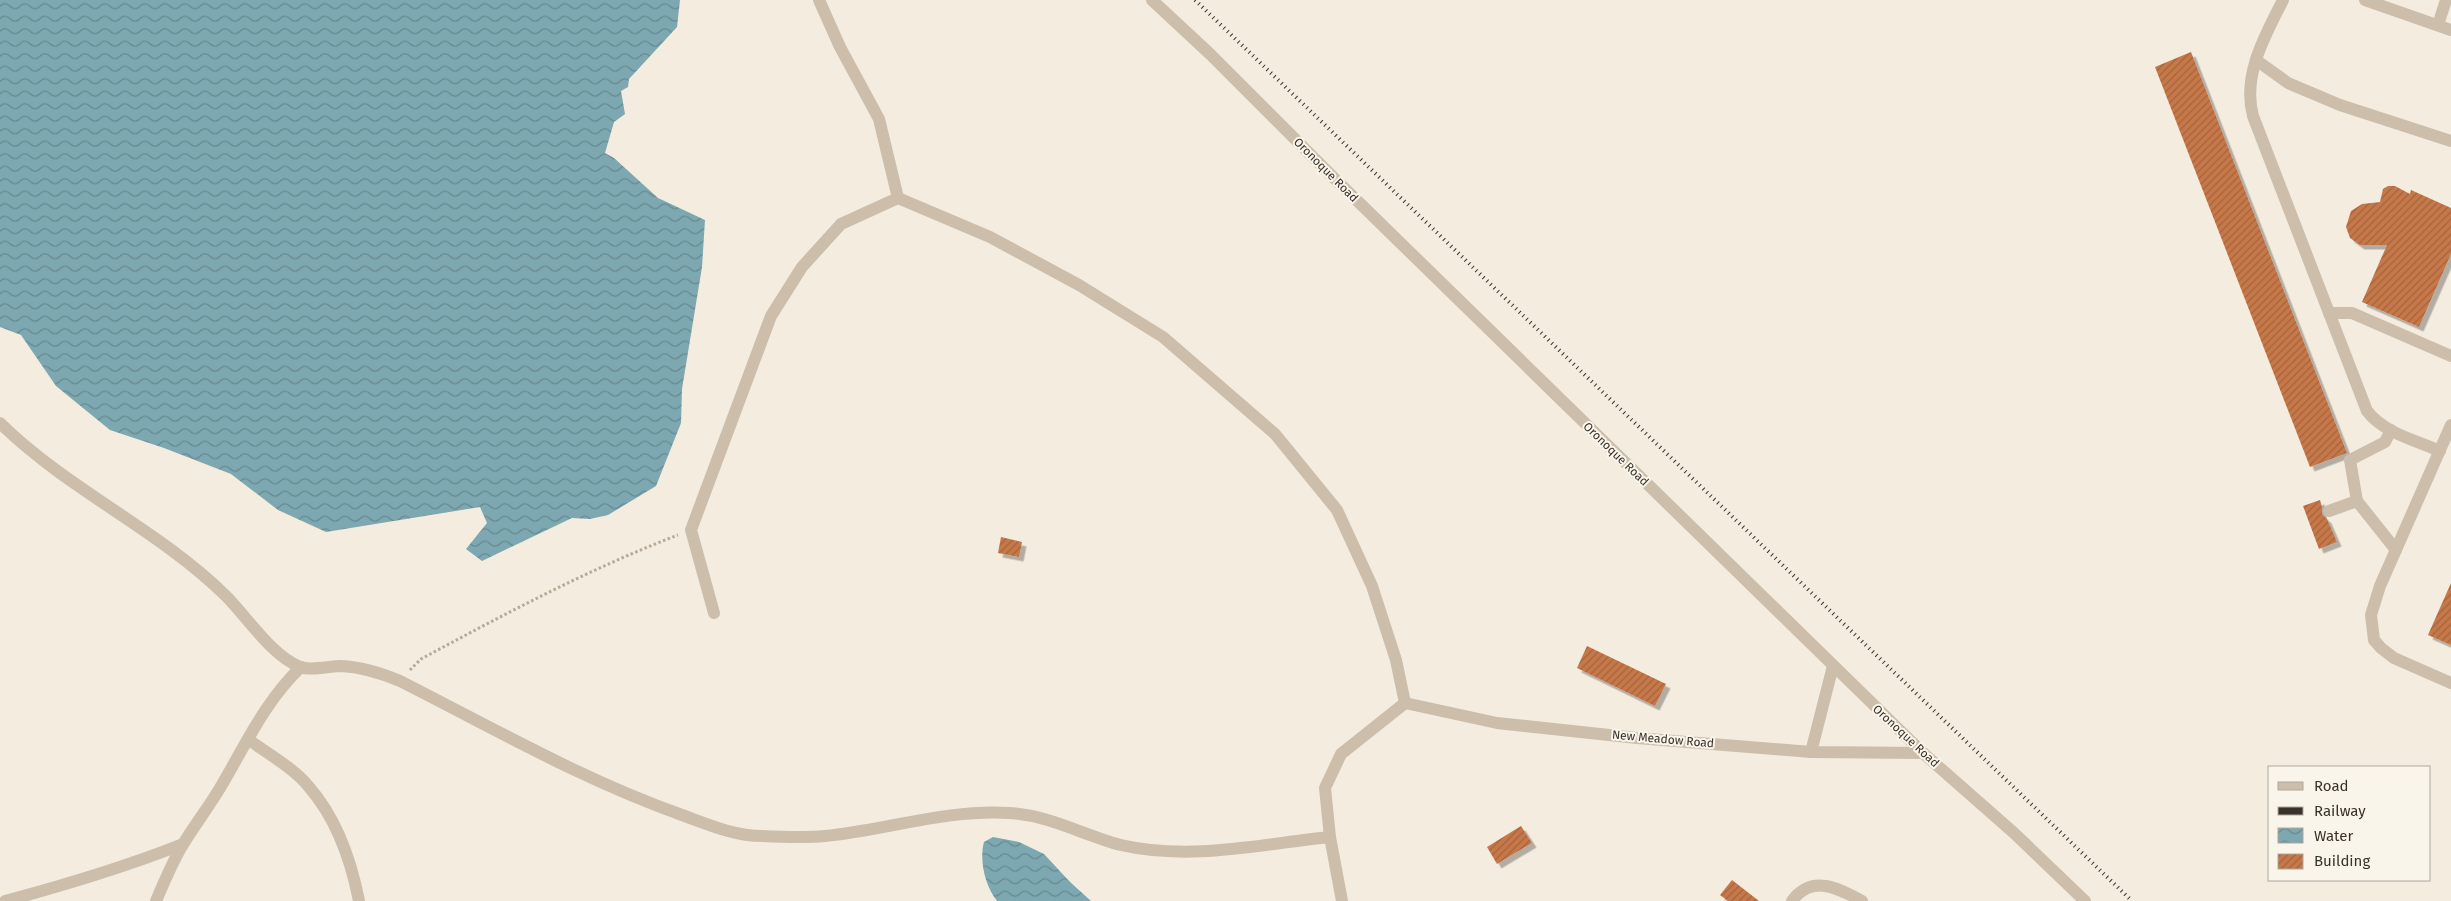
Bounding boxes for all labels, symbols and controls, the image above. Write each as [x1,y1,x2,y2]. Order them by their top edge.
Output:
street label: Oronoque Road [1291,135,1361,205]
street label: Oronoque Road [1580,419,1652,489]
street label: Oronoque Road [1870,702,1942,770]
street label: New Meadow Road [1611,728,1715,750]
legend [2268,766,2431,881]
text: Road [2314,777,2349,795]
text: Railway [2314,802,2366,820]
text: Water [2314,827,2353,845]
text: Building [2314,852,2370,870]

